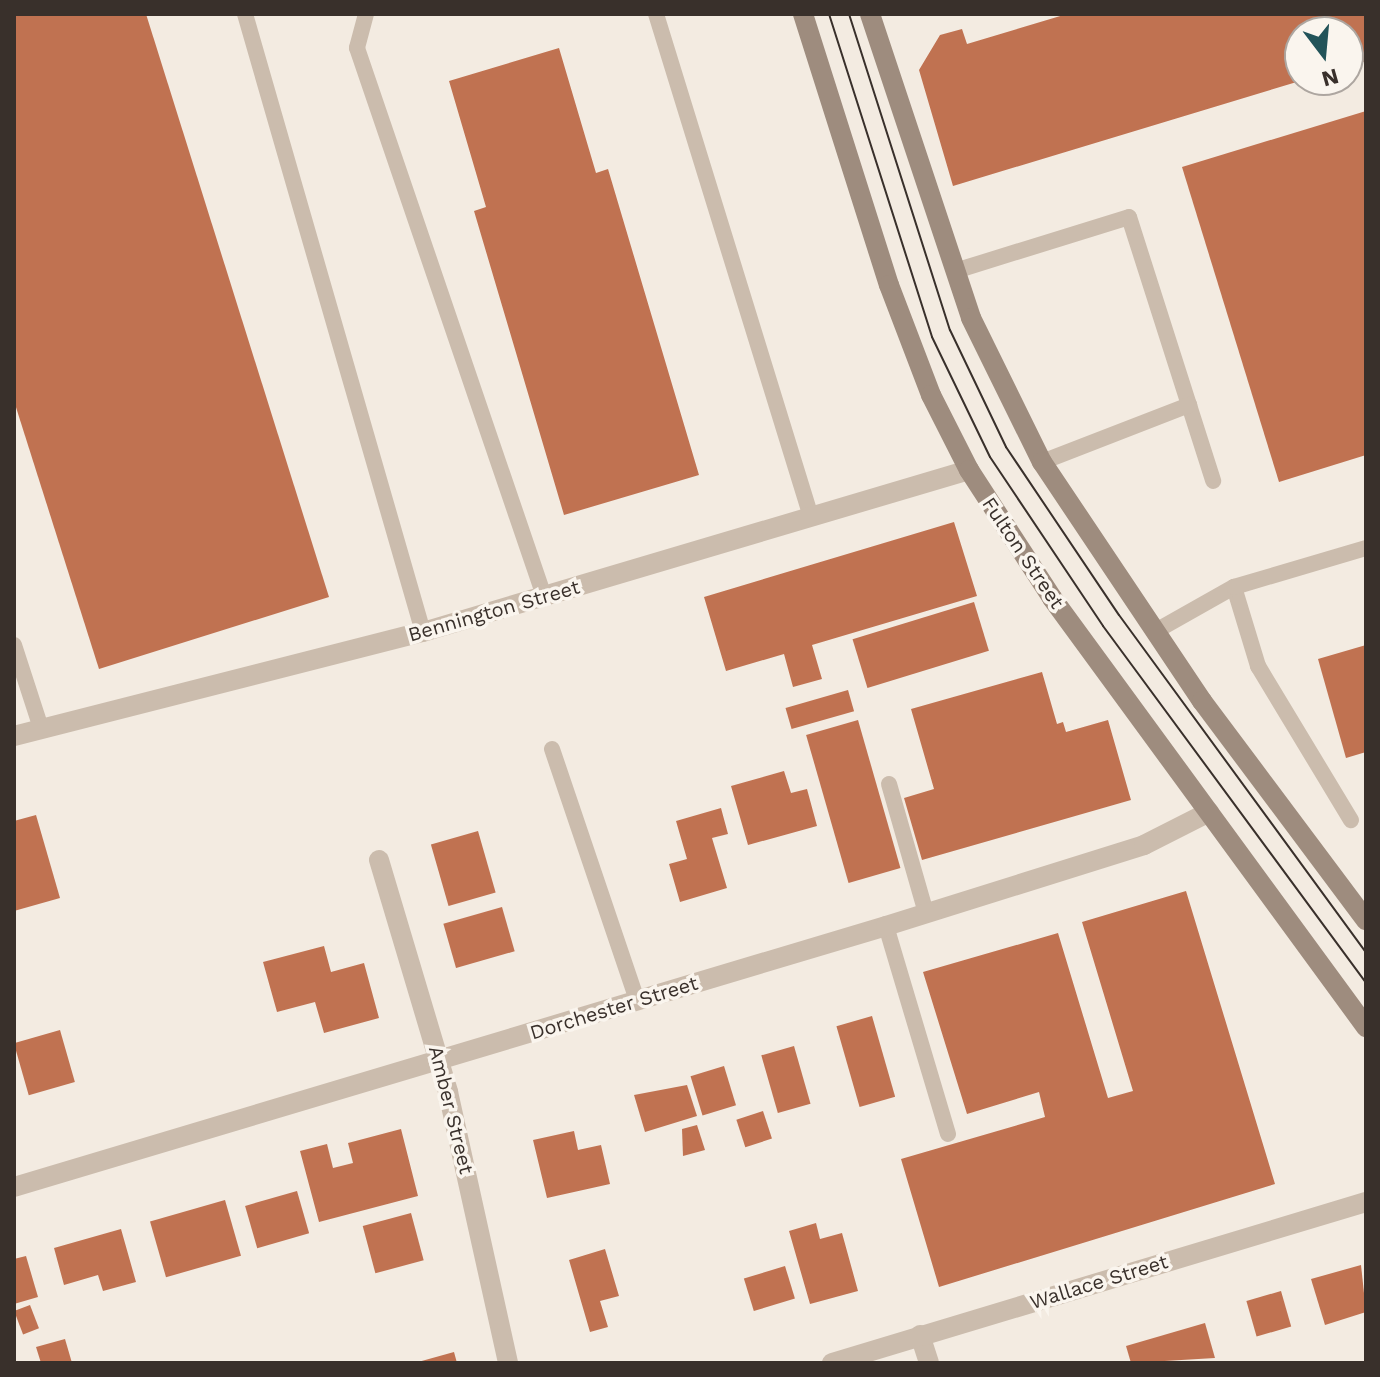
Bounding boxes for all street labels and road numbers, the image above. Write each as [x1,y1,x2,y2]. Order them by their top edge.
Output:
street label: Fulton Street [977,493,1069,613]
street label: Bennington Street [405,575,583,647]
street label: Dorchester Street [527,971,701,1045]
street label: Amber Street [423,1043,479,1177]
street label: Wallace Street [1027,1250,1171,1314]

